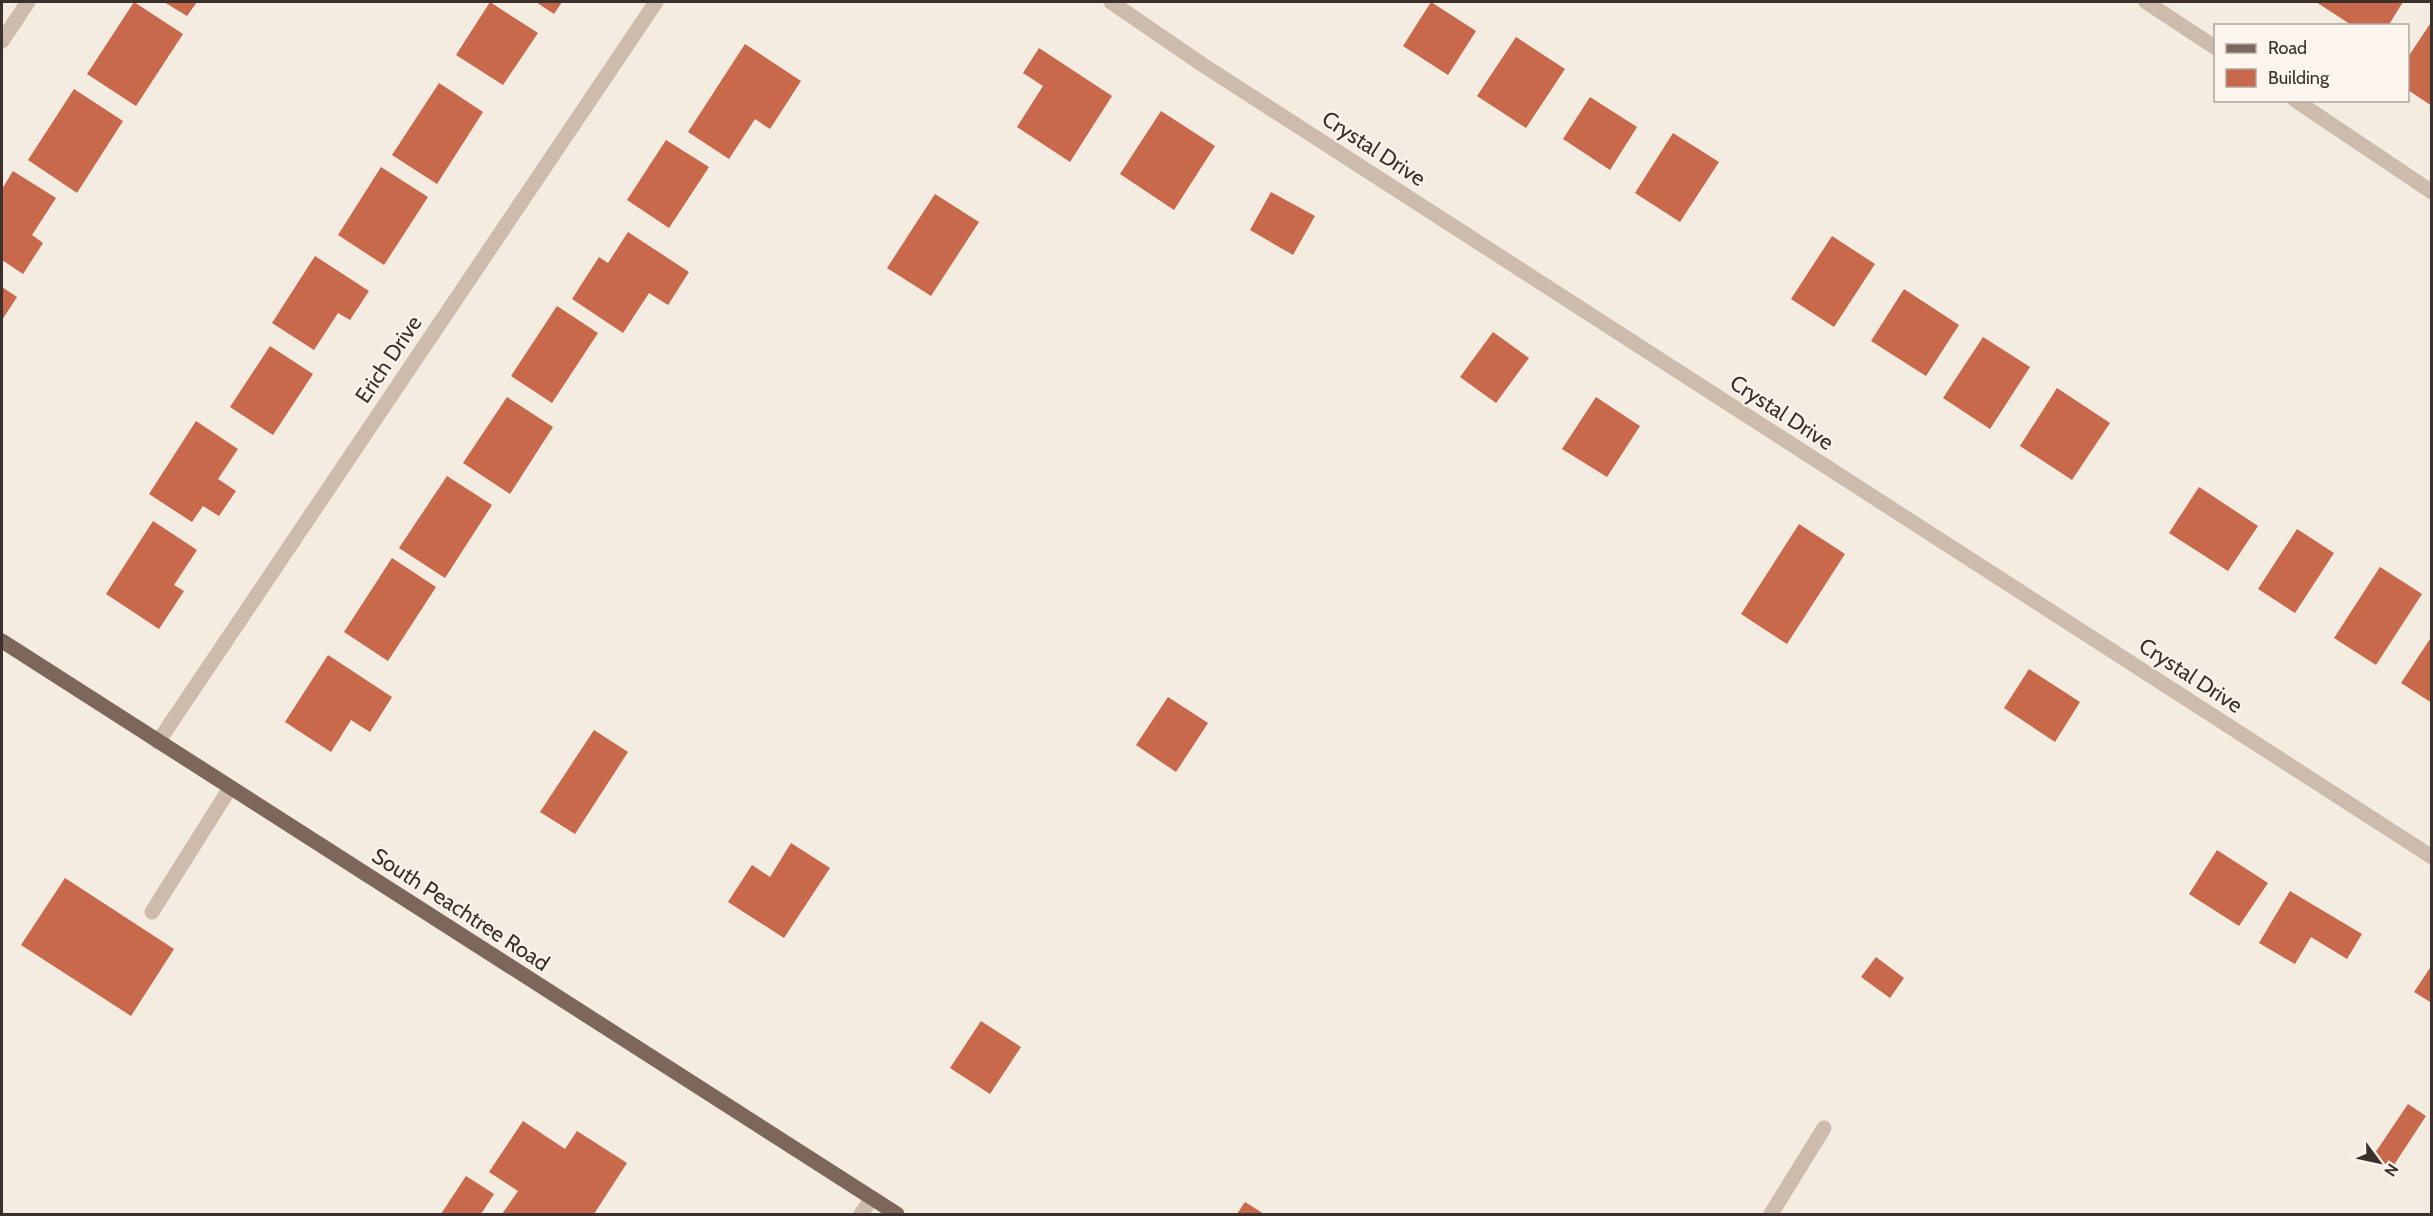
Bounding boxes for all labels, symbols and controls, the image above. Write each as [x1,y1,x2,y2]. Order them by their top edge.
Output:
legend [2214,24,2409,102]
text: Road [2268,37,2307,59]
text: Building [2268,67,2330,89]
street label: Crystal Drive [1317,105,1431,192]
street label: Erich Drive [349,310,428,408]
street label: Crystal Drive [1725,369,1839,456]
street label: Crystal Drive [2134,632,2248,719]
street label: South Peachtree Road [367,842,554,977]
north arrow [2349,1132,2409,1192]
text: N [2380,1160,2402,1180]

